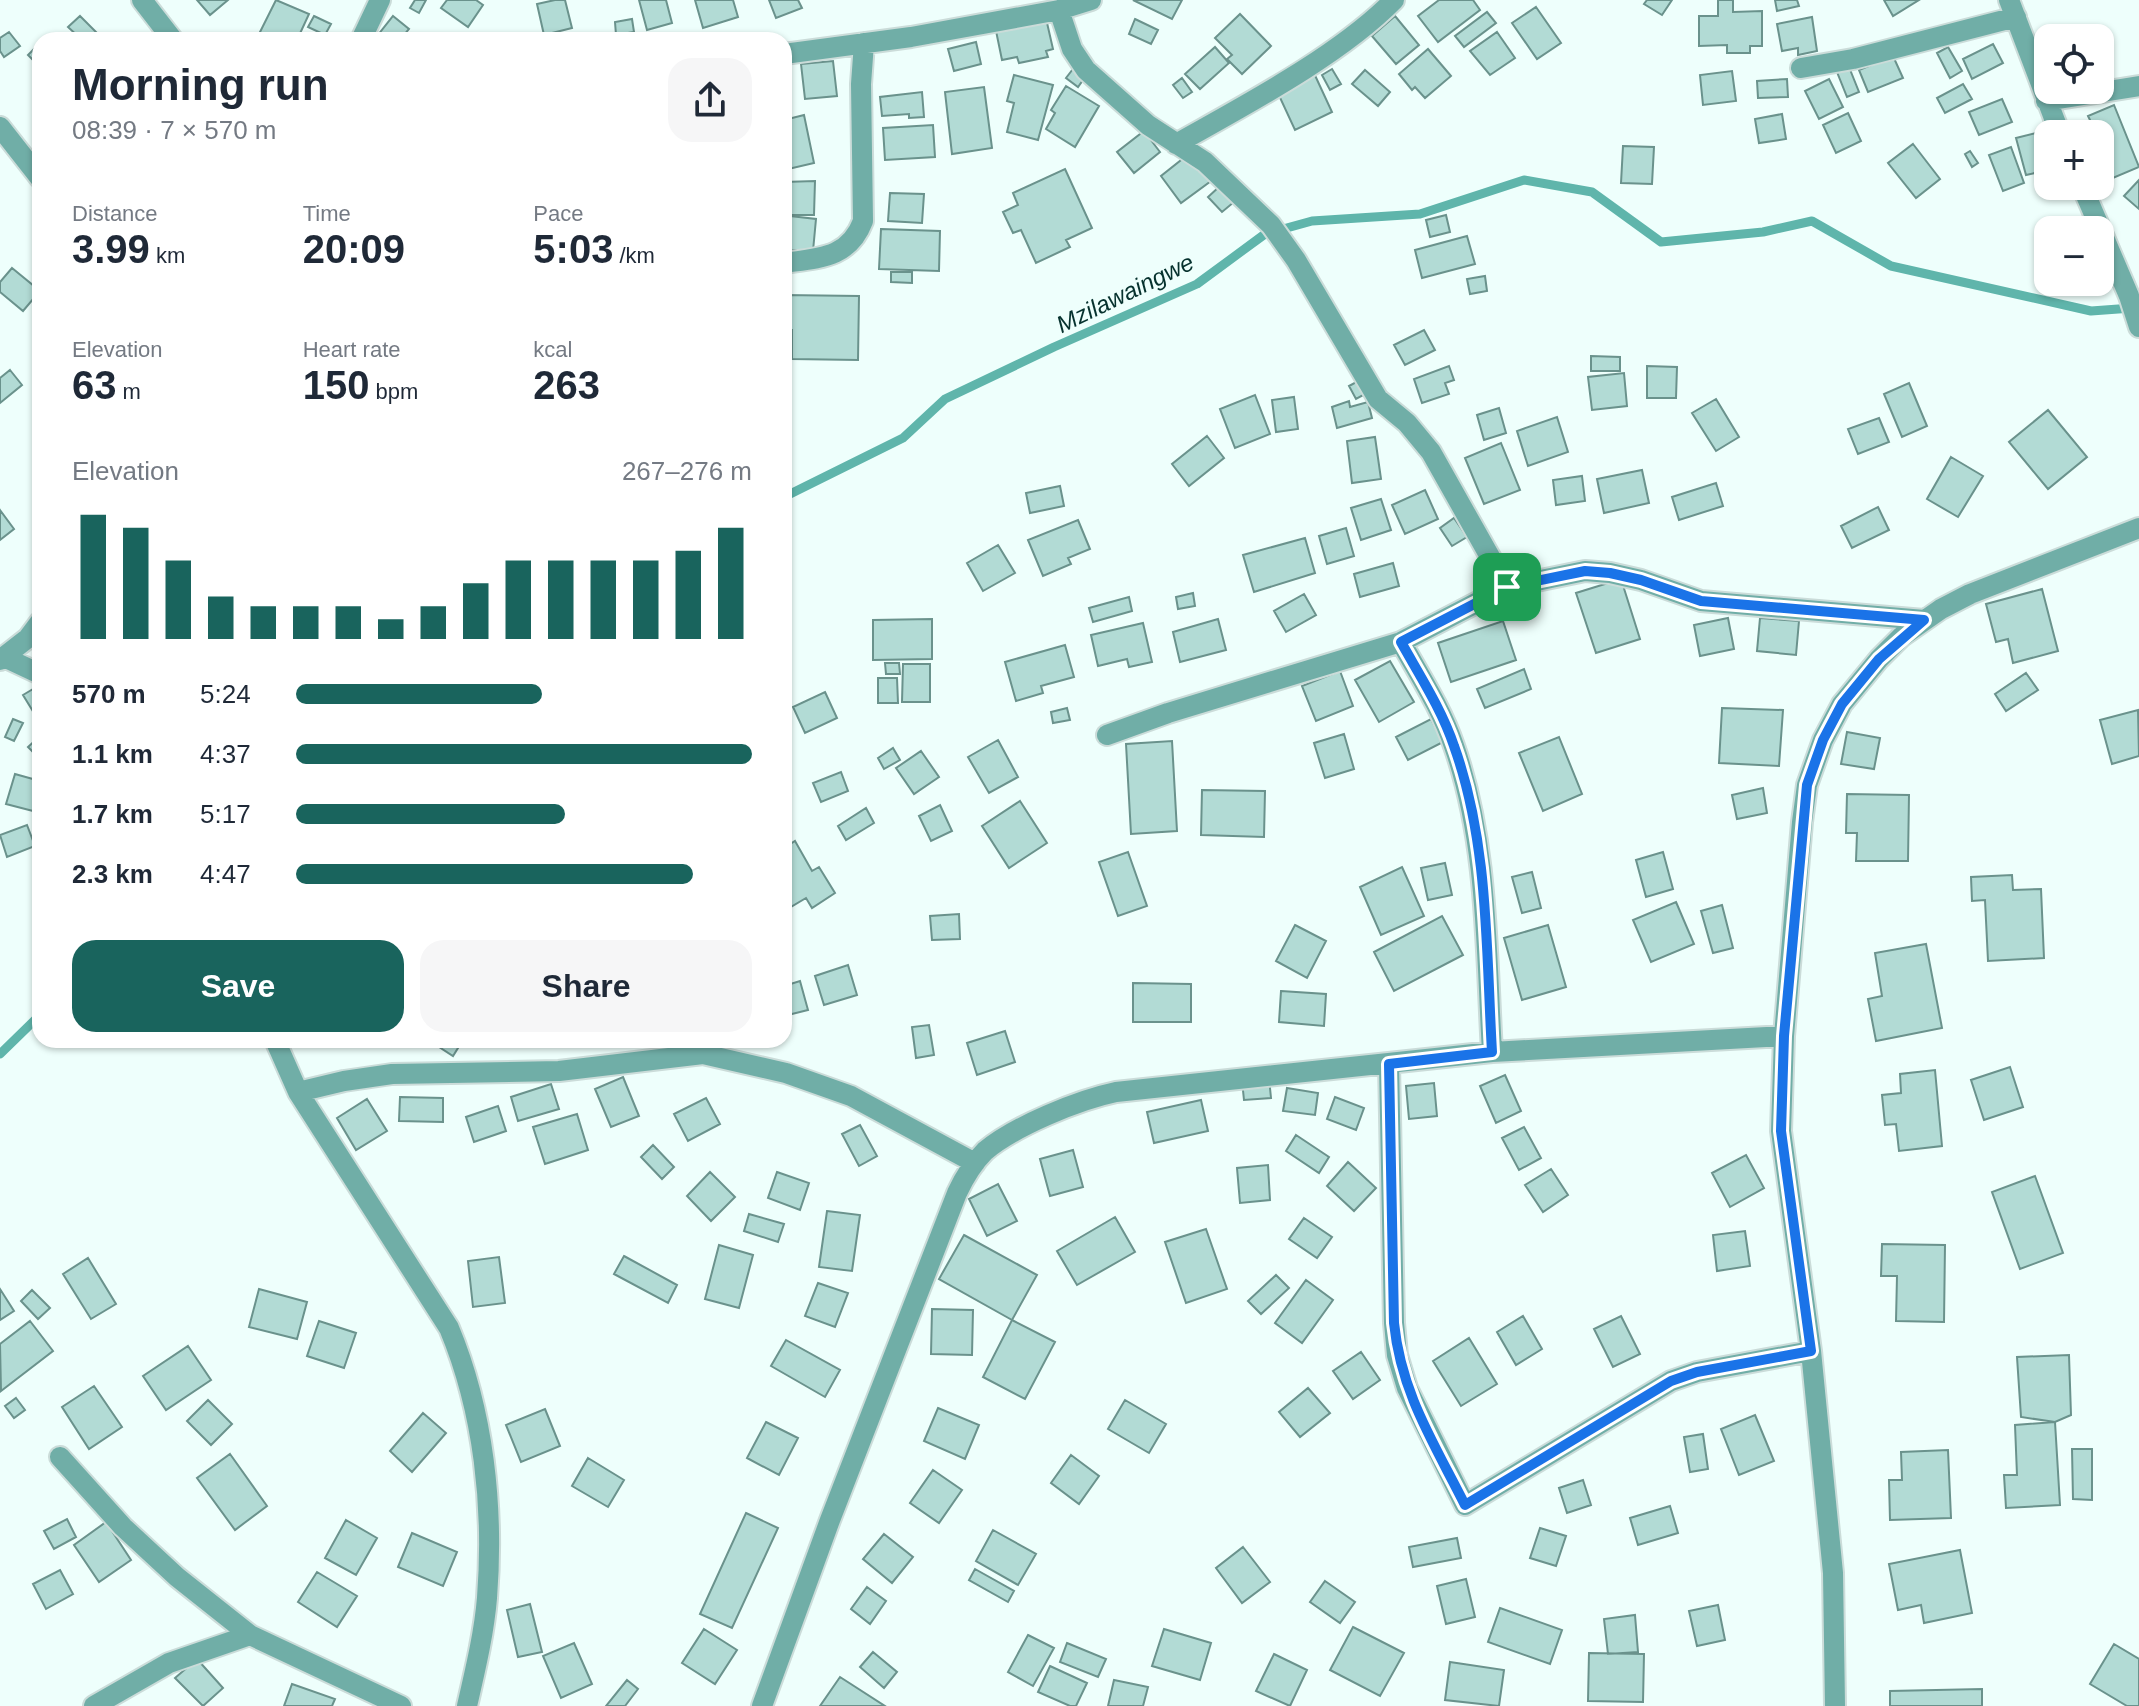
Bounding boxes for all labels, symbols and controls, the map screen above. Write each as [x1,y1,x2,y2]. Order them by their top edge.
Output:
map controls [2034,24,2114,296]
button: locate [2034,24,2114,104]
button: share [668,58,752,142]
text: Morning run [72,60,329,109]
text: 08:39 · 7 × 570 m [72,115,277,145]
button: + [2034,120,2114,200]
text: Distance [72,201,158,226]
text: Time [303,201,351,226]
text: Pace [533,201,583,226]
button: − [2034,216,2114,296]
text: 3.99 [72,227,150,271]
text: 20:09 [303,227,405,271]
text: 5:03 [533,227,613,271]
text: km [150,243,185,268]
text: /km [613,243,655,268]
water label: Mzilawaingwe [1052,248,1198,338]
text: Elevation [72,337,163,362]
text: Heart rate [303,337,400,362]
text: kcal [533,337,572,362]
text: 63 [72,363,117,407]
text: 150 [303,363,369,407]
text: 263 [533,363,600,407]
text: m [117,379,141,404]
text: bpm [369,379,418,404]
text: Elevation [72,456,179,486]
text: 267–276 m [622,456,752,486]
pin [1473,553,1541,621]
icon: arrive [1485,565,1529,609]
text: 570 m [72,679,146,709]
text: 5:24 [200,679,251,709]
text: 1.1 km [72,739,153,769]
text: 4:37 [200,739,251,769]
text: 1.7 km [72,799,153,829]
text: 5:17 [200,799,251,829]
text: 2.3 km [72,859,153,889]
text: 4:47 [200,859,251,889]
button: Save [72,940,404,1032]
button: Share [420,940,752,1032]

